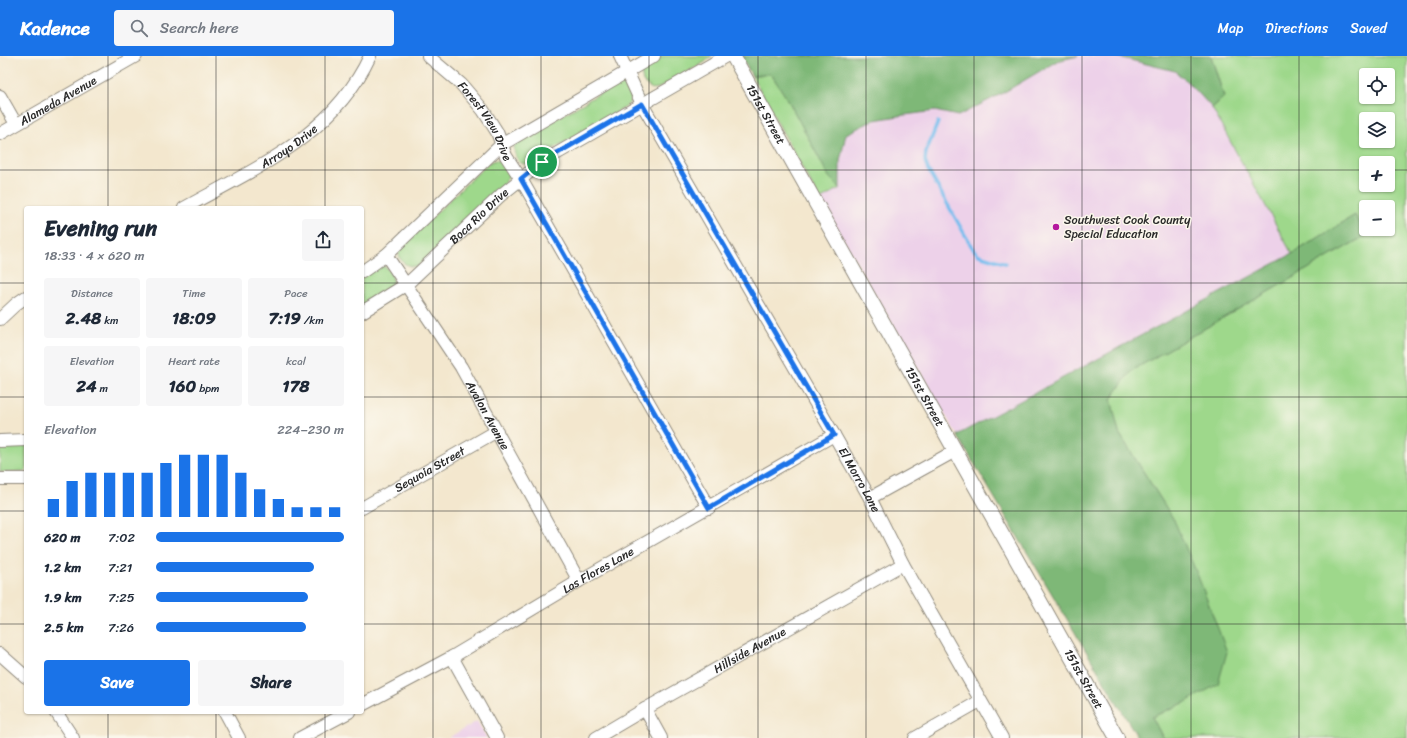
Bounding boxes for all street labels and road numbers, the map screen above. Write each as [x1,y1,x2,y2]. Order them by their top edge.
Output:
street label: Alameda Avenue [14,69,101,132]
street label: Forest View Drive [452,76,518,166]
street label: 151st Street [740,80,792,149]
street label: Arroyo Drive [255,119,323,175]
street label: Boca Rio Drive [444,182,514,250]
street label: 151st Street [899,362,951,431]
street label: Avalon Avenue [459,375,516,454]
street label: Sequoia Street [390,440,471,498]
street label: El Morro Lane [832,443,887,517]
street label: Las Flores Lane [558,541,638,600]
street label: Hillside Avenue [709,621,790,679]
street label: 151st Street [1058,645,1110,713]

